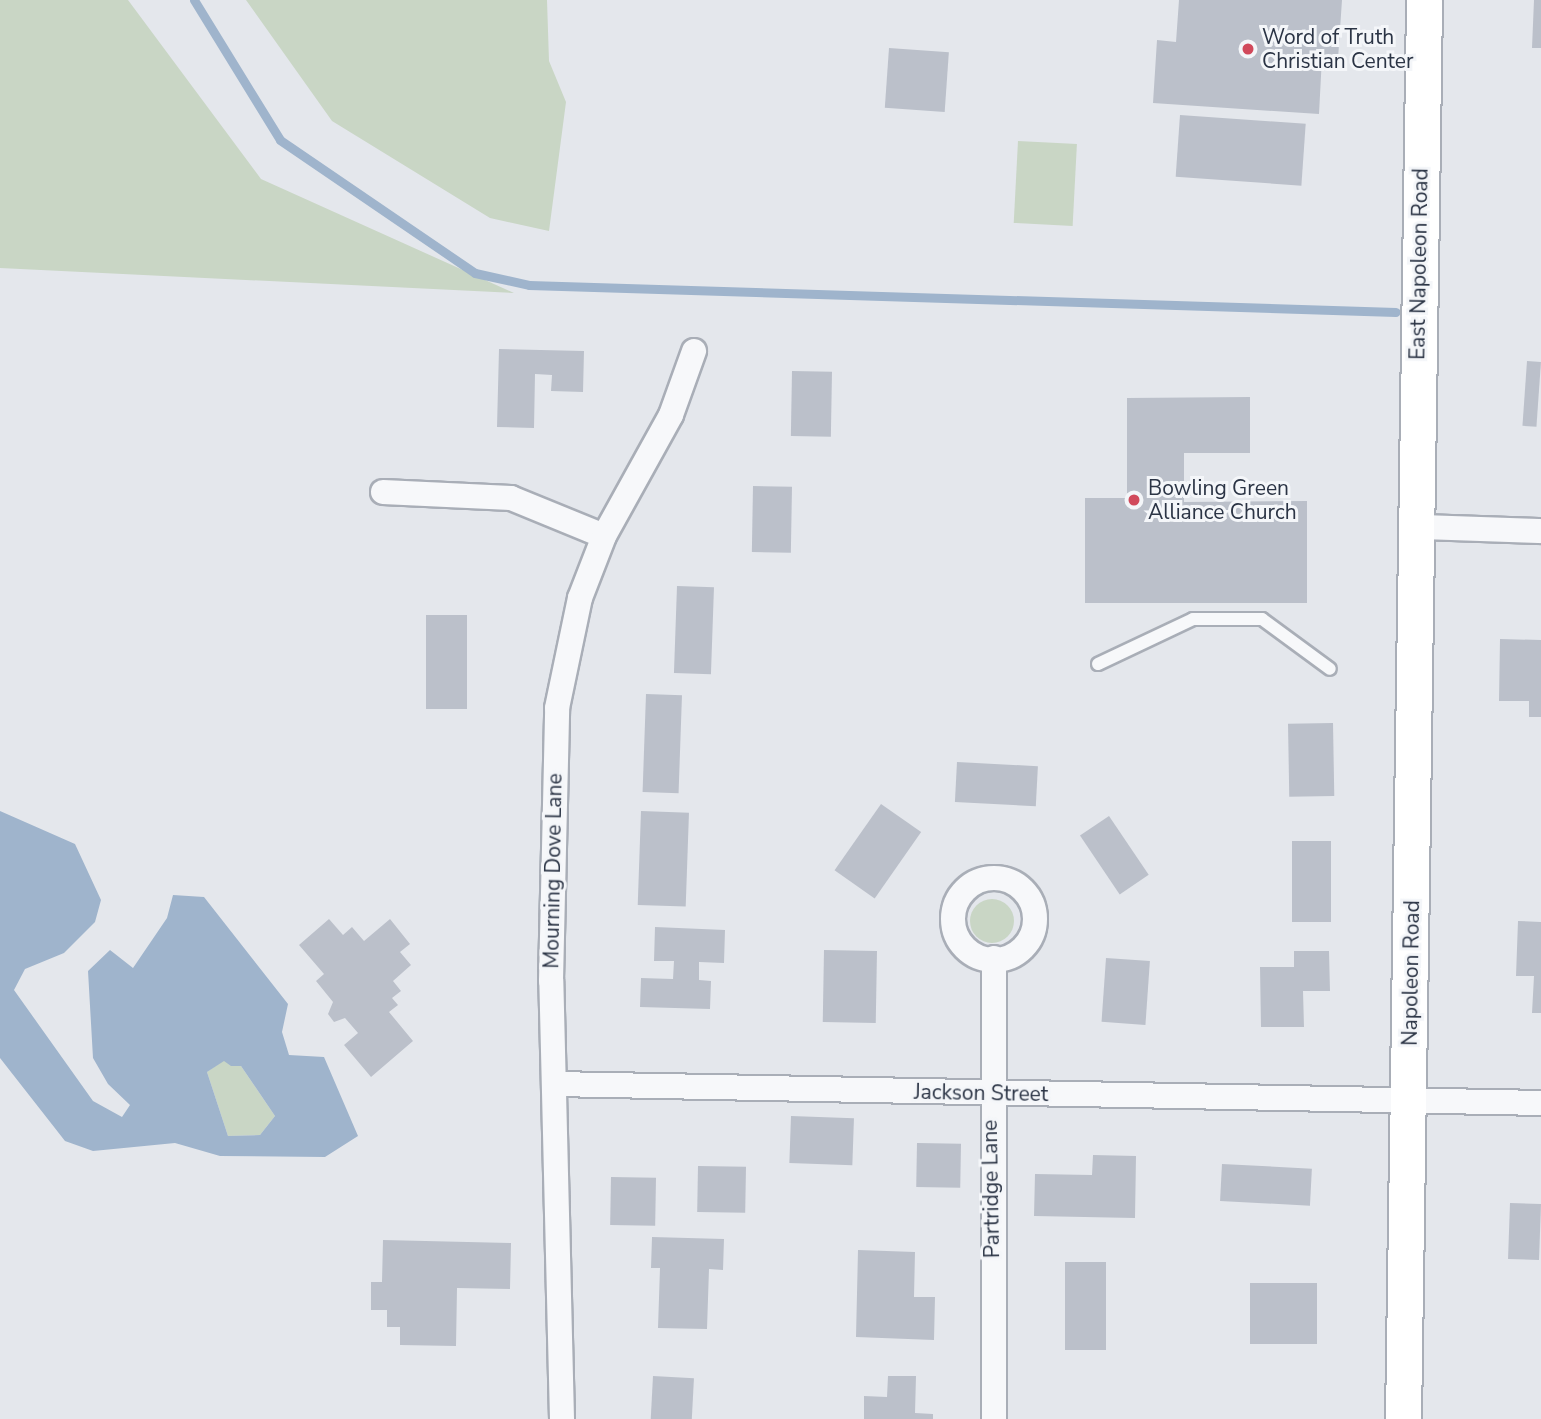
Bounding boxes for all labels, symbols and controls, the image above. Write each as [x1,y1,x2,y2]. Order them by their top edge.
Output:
place label: Word of Truth Christian Center [1262,24,1414,74]
marker: Word of Truth Christian Center [1240,41,1256,57]
street label: East Napoleon Road [1405,168,1433,360]
place label: Bowling Green Alliance Church [1148,475,1297,525]
marker: Bowling Green Alliance Church [1126,492,1142,508]
street label: Mourning Dove Lane [539,773,567,969]
street label: Napoleon Road [1397,900,1425,1046]
street label: Jackson Street [914,1079,1048,1107]
street label: Partridge Lane [977,1120,1005,1258]

